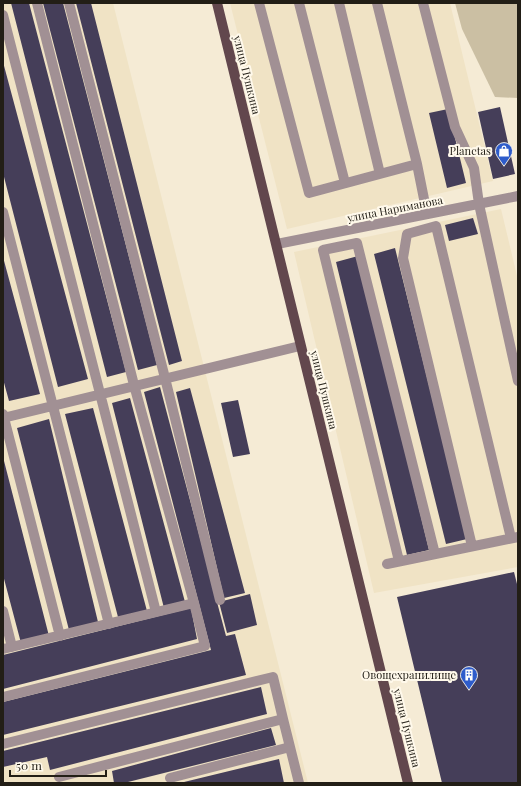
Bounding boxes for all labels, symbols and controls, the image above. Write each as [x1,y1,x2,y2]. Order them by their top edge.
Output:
street label: улица Пушкина [230,33,265,116]
shop icon: Planetas [494,141,514,166]
place label: Planetas [450,143,491,158]
street label: улица Нариманова [345,192,444,225]
street label: улица Пушкина [307,348,342,431]
building icon: Овощехранилище [459,665,479,690]
place label: Овощехранилище [362,667,456,682]
street label: улица Пушкина [390,686,425,769]
scale bar [10,752,106,778]
text: 50 m [16,757,42,773]

